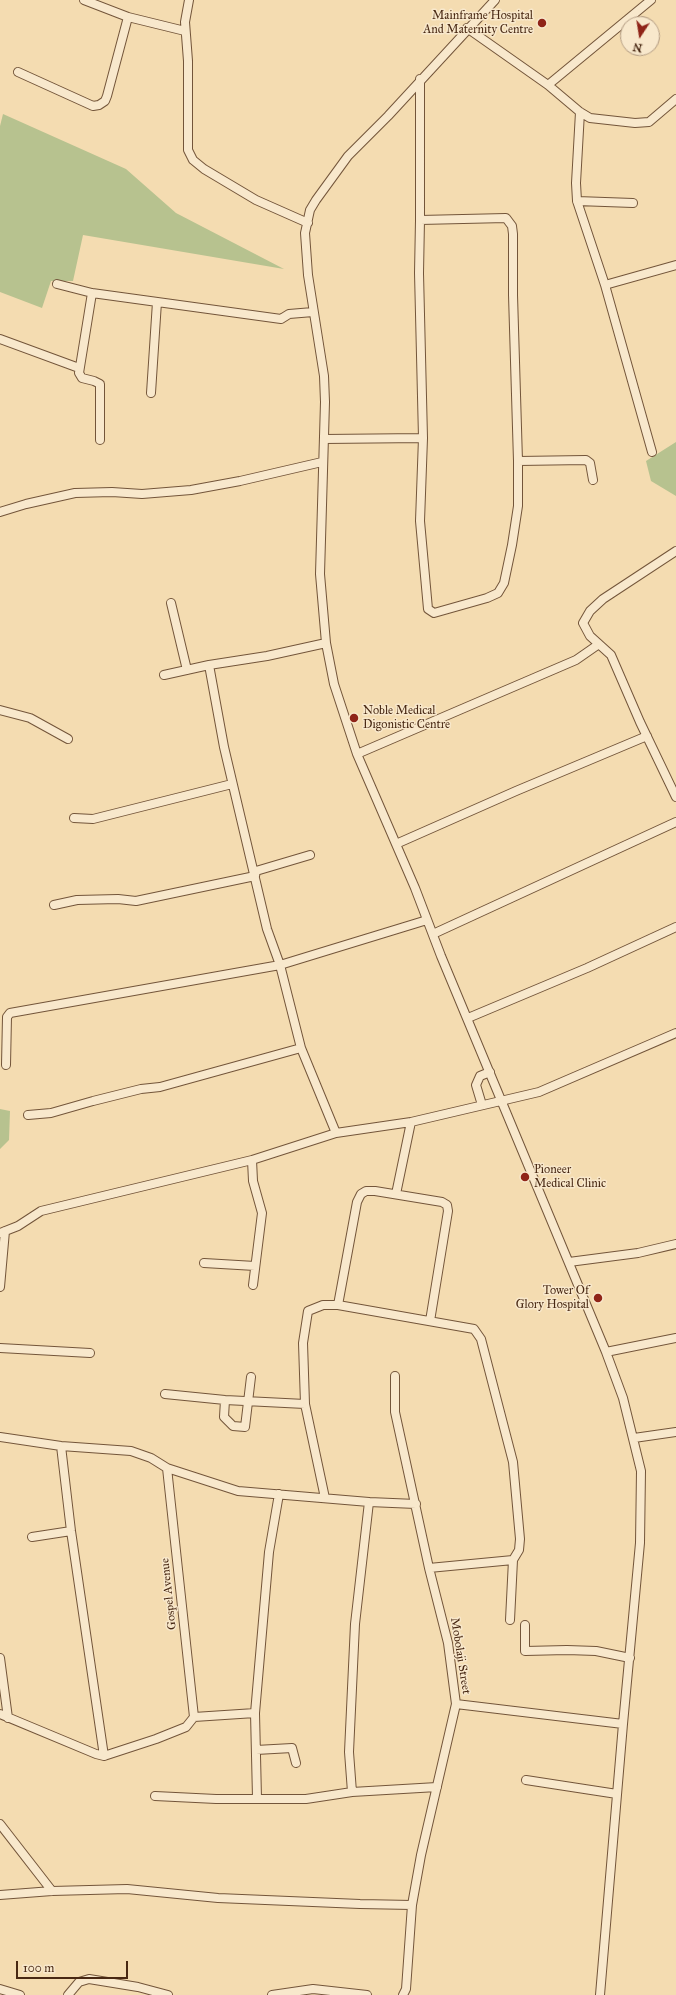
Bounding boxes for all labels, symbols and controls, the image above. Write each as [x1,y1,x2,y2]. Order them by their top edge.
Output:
place label: Mainframe Hospital And Maternity Centre [423,9,533,37]
north arrow [620,16,660,56]
marker: Mainframe Hospital And Maternity Centre [536,17,548,29]
text: N [632,40,644,55]
place label: Noble Medical Digonistic Centre [363,704,450,732]
marker: Noble Medical Digonistic Centre [348,712,360,724]
place label: Pioneer Medical Clinic [534,1163,606,1191]
marker: Pioneer Medical Clinic [519,1171,531,1183]
place label: Tower Of Glory Hospital [516,1284,589,1312]
marker: Tower Of Glory Hospital [592,1292,604,1304]
street label: Gospel Avenue [158,1557,180,1631]
street label: Mobolaji Street [447,1617,473,1695]
scale bar [18,1953,130,1979]
text: 100 m [23,1961,54,1975]

